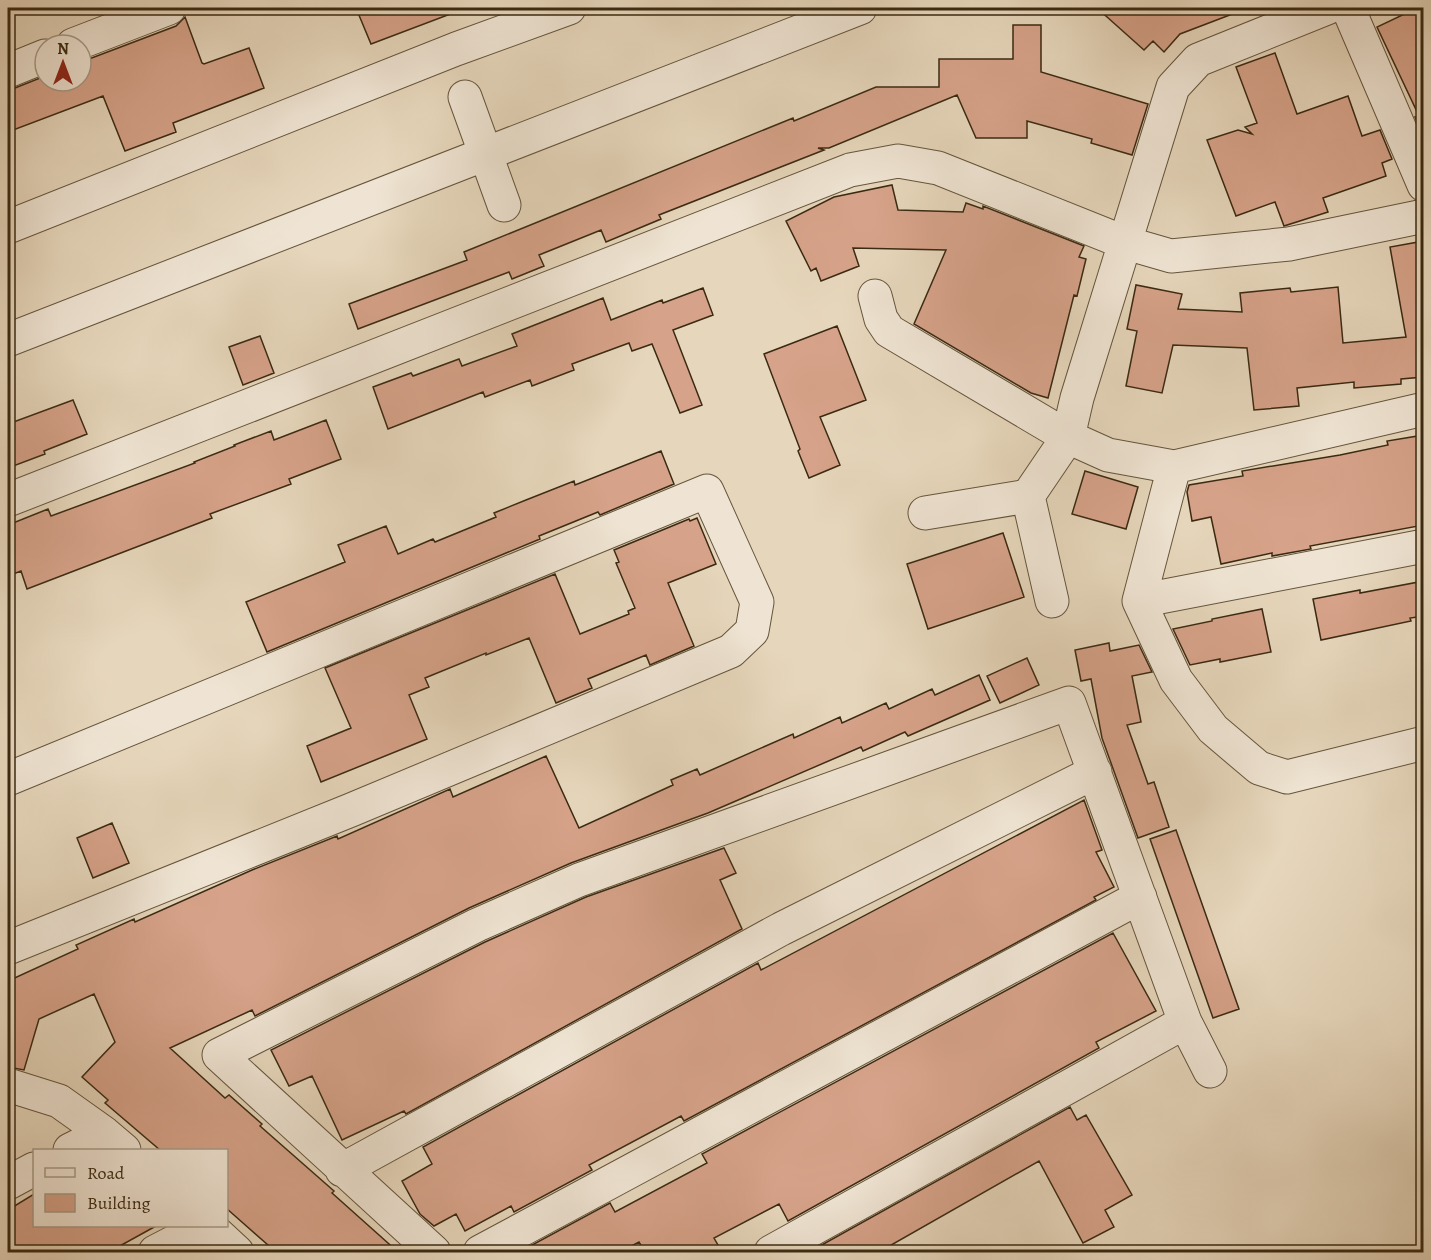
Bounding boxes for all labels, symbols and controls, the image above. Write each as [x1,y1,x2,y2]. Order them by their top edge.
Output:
north arrow [33,33,93,93]
text: N [57,38,69,60]
legend [33,1149,228,1227]
text: Road [87,1161,125,1185]
text: Building [87,1191,151,1215]

